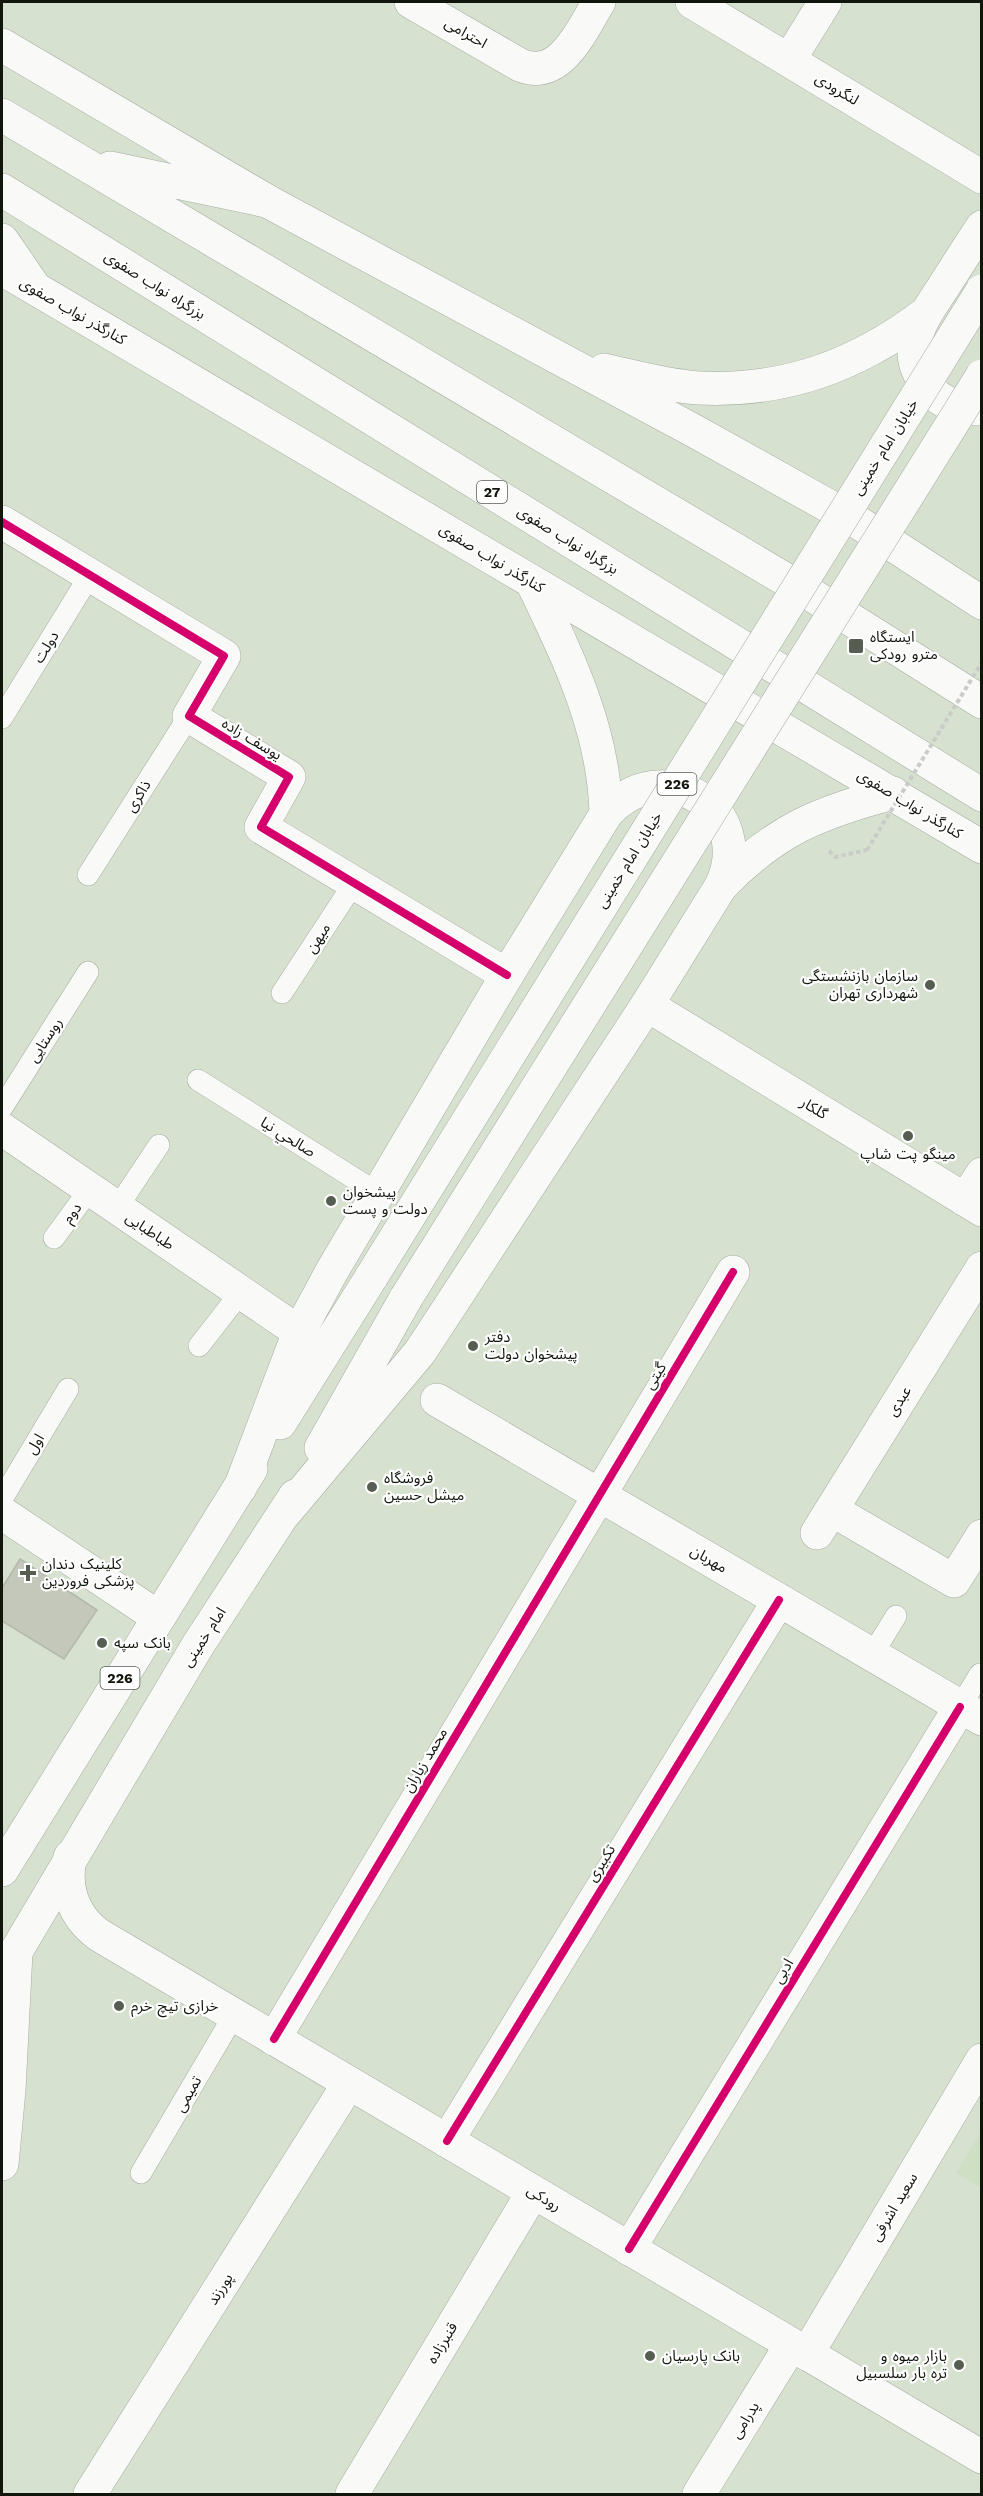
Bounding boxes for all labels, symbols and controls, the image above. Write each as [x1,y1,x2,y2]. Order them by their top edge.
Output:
street label: احترامی [442,14,490,52]
street label: لنگرودی [812,69,862,109]
street label: بزرگراه نواب صفوی [101,247,209,323]
street label: کنارگذر نواب صفوی [17,273,130,349]
street label: خیابان امام خمینی [848,395,924,499]
road number: 27 [477,481,507,503]
street label: بزرگراه نواب صفوی [514,502,622,578]
street label: کنارگذر نواب صفوی [436,520,549,597]
street label: دولت [29,628,63,666]
place label: ایستگاه مترو رودکی [870,628,938,663]
marker: ایستگاه مترو رودکی [847,637,865,655]
street label: یوسف زاده [219,714,285,764]
street label: کنارگذر نواب صفوی [854,766,967,843]
road number: 226 [658,773,696,795]
street label: ذاکری [121,777,155,815]
street label: خیابان امام خمینی [592,808,668,912]
street label: میهن [302,920,334,956]
place label: سازمان بازنشستگی شهرداری تهران [802,967,918,1002]
marker: سازمان بازنشستگی شهرداری تهران [923,978,937,992]
street label: روستایی [24,1014,66,1066]
street label: گلکار [796,1093,831,1123]
street label: صالحي نیا [256,1113,319,1163]
marker: مینگو پت شاپ [901,1129,915,1143]
place label: مینگو پت شاپ [860,1145,956,1164]
place label: پیشخوان دولت و پست [343,1183,428,1219]
marker: پیشخوان دولت و پست [324,1194,338,1208]
street label: دوم [59,1199,87,1228]
street label: طباطبایی [122,1208,178,1254]
place label: دفتر پیشخوان دولت [484,1328,578,1364]
marker: دفتر پیشخوان دولت [466,1339,480,1353]
street label: گیتی [640,1358,670,1393]
street label: عبدی [883,1382,915,1419]
street label: اول [22,1430,48,1458]
place label: فروشگاه میشل حسین [384,1469,464,1504]
marker: فروشگاه میشل حسین [365,1480,379,1494]
street label: مهربان [687,1541,731,1577]
place label: کلینیک دندان پزشکی فروردین [42,1555,135,1591]
marker: کلینیک دندان پزشکی فروردین [19,1564,37,1582]
street label: امام خمینی [178,1604,232,1671]
place label: بانک سپه [114,1634,171,1653]
marker: بانک سپه [95,1636,109,1650]
road number: 226 [100,1667,140,1689]
street label: محمد زیاران [399,1724,451,1796]
street label: تکبیری [583,1841,619,1885]
street label: ادبی [769,1955,797,1987]
place label: خرازی تیچ خرم [131,1997,219,2018]
marker: خرازی تیچ خرم [112,1999,126,2013]
street label: تمیمی [171,2073,205,2115]
street label: سعید اشرفی [866,2169,922,2245]
street label: رودکی [524,2181,564,2215]
street label: پورزند [203,2270,238,2309]
street label: قنبرزاده [423,2319,461,2367]
place label: بانک پارسیان [662,2347,740,2366]
place label: بازار میوه و تره بار سلسبیل [856,2347,947,2382]
marker: بانک پارسیان [643,2349,657,2363]
marker: بازار میوه و تره بار سلسبیل [952,2358,966,2372]
street label: پدرامی [727,2398,764,2442]

